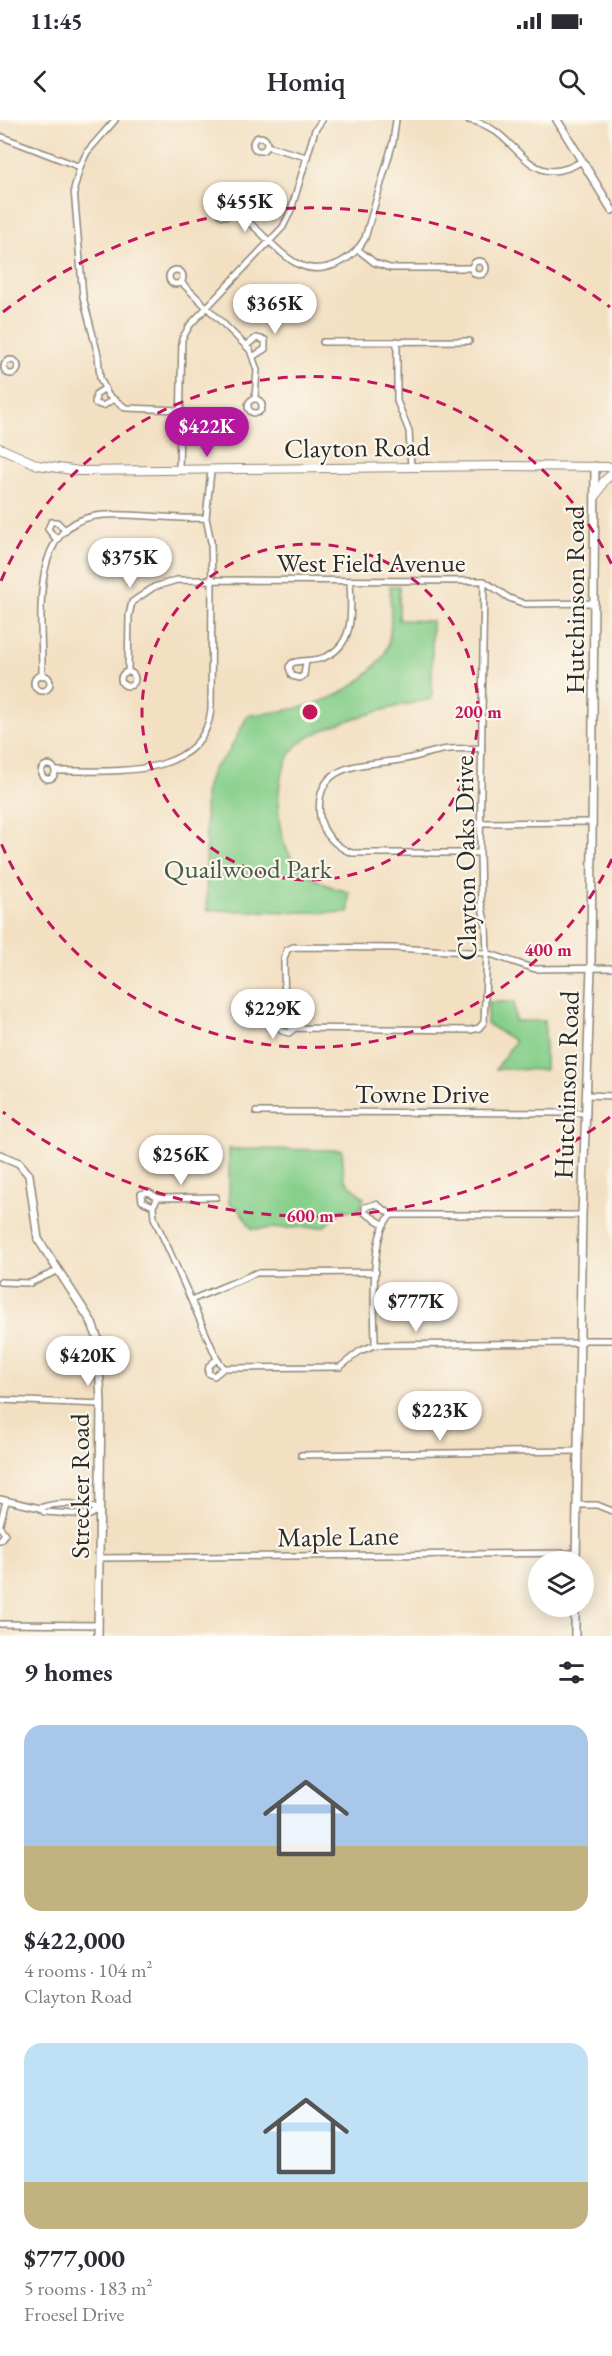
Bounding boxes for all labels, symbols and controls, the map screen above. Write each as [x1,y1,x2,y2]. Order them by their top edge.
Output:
text: 11:45 [30,7,83,36]
text: Homiq [267,64,345,99]
icon: back [24,65,57,98]
icon: search [555,65,588,98]
pin: $455K [203,182,287,233]
text: $455K [217,188,273,214]
pin: $365K [233,284,317,335]
text: $365K [247,290,303,316]
pin: $422K [165,407,249,458]
text: $422K [179,413,235,439]
street label: Clayton Road [284,428,431,466]
street label: Hutchinson Road [557,505,592,694]
pin: $375K [88,538,172,589]
text: $375K [102,544,158,570]
street label: West Field Avenue [276,545,466,580]
text: 200 m [454,700,502,723]
centre of rings [300,702,320,722]
street label: Clayton Oaks Drive [446,755,484,961]
park label: Quailwood Park [164,851,332,886]
text: 400 m [524,938,572,961]
pin: $229K [231,989,315,1040]
street label: Hutchinson Road [545,990,587,1180]
text: $229K [245,995,301,1021]
street label: Towne Drive [355,1076,489,1111]
pin: $256K [139,1135,223,1186]
text: $256K [153,1141,209,1167]
text: 600 m [286,1204,334,1227]
pin: $777K [374,1282,458,1333]
text: $777K [388,1288,444,1314]
pin: $420K [46,1336,130,1387]
text: $420K [60,1342,116,1368]
pin: $223K [398,1391,482,1442]
text: $223K [412,1397,468,1423]
street label: Strecker Road [62,1413,97,1559]
street label: Maple Lane [277,1517,399,1555]
map controls [528,1551,594,1617]
button: layers [528,1551,594,1617]
text: 9 homes [24,1655,113,1689]
icon: filters [555,1656,588,1689]
icon: home [252,1764,360,1872]
text: $422,000 [24,1923,125,1957]
text: 4 rooms · 104 m² [24,1957,152,1983]
text: Clayton Road [24,1983,132,2009]
icon: home [252,2082,360,2190]
text: $777,000 [24,2241,125,2275]
text: 5 rooms · 183 m² [24,2275,152,2301]
text: Froesel Drive [24,2301,124,2327]

